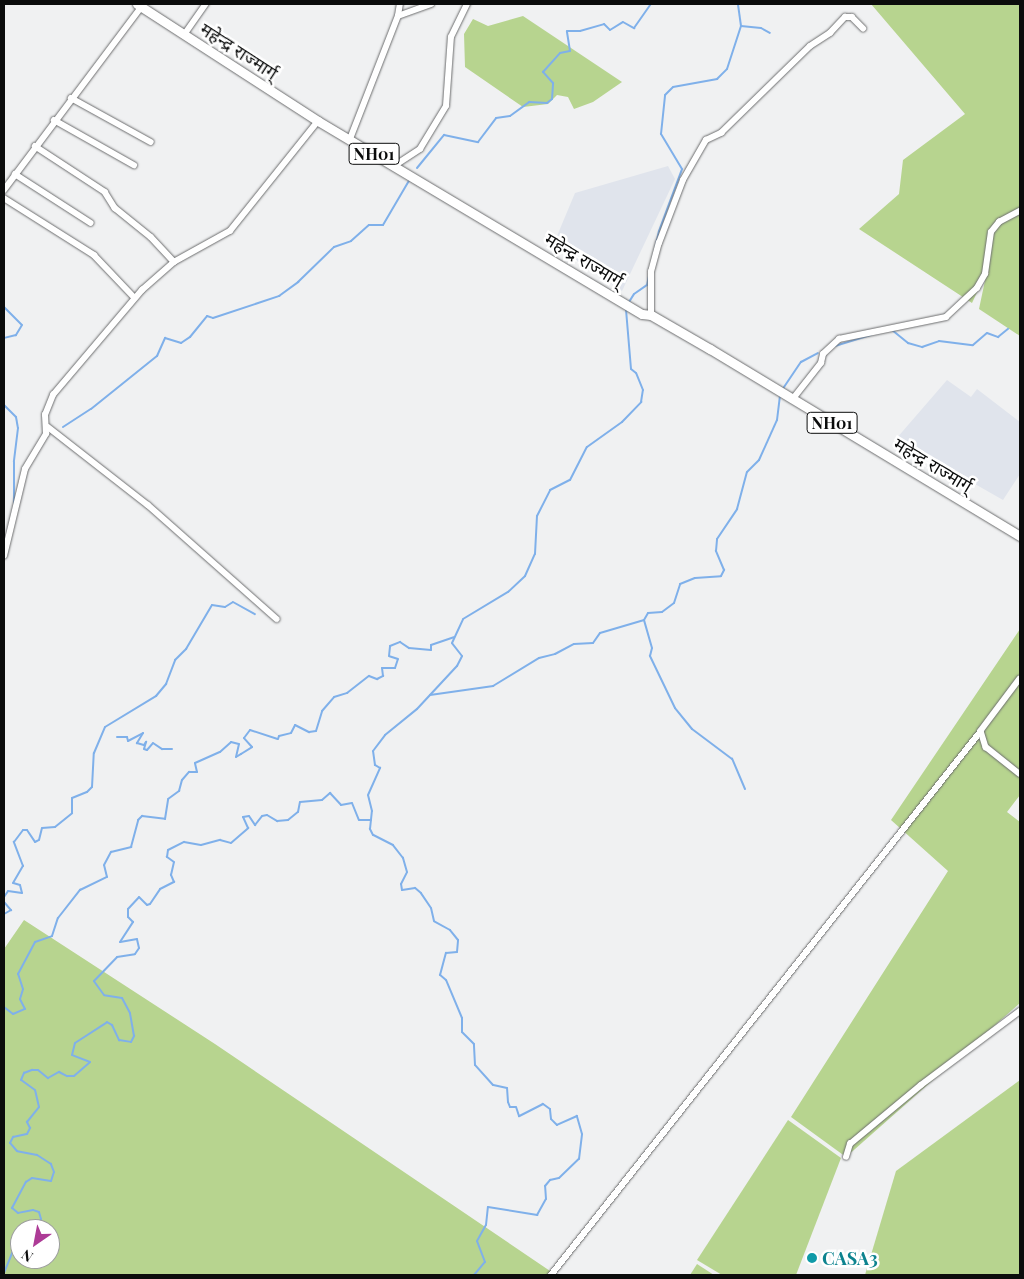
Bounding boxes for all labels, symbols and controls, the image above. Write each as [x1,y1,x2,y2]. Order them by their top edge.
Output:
street label: महेन्द्र राज्मार्ग् [196,18,282,84]
road number: NH01 [348,140,400,168]
street label: महेन्द्र राज्मार्ग् [541,228,627,292]
road number: NH01 [806,409,858,436]
street label: महेन्द्र राज्मार्ग् [890,433,976,497]
north arrow [10,1219,60,1269]
text: N [18,1245,37,1267]
place label: CASA3 [822,1247,878,1269]
marker: CASA3 [806,1252,818,1264]

